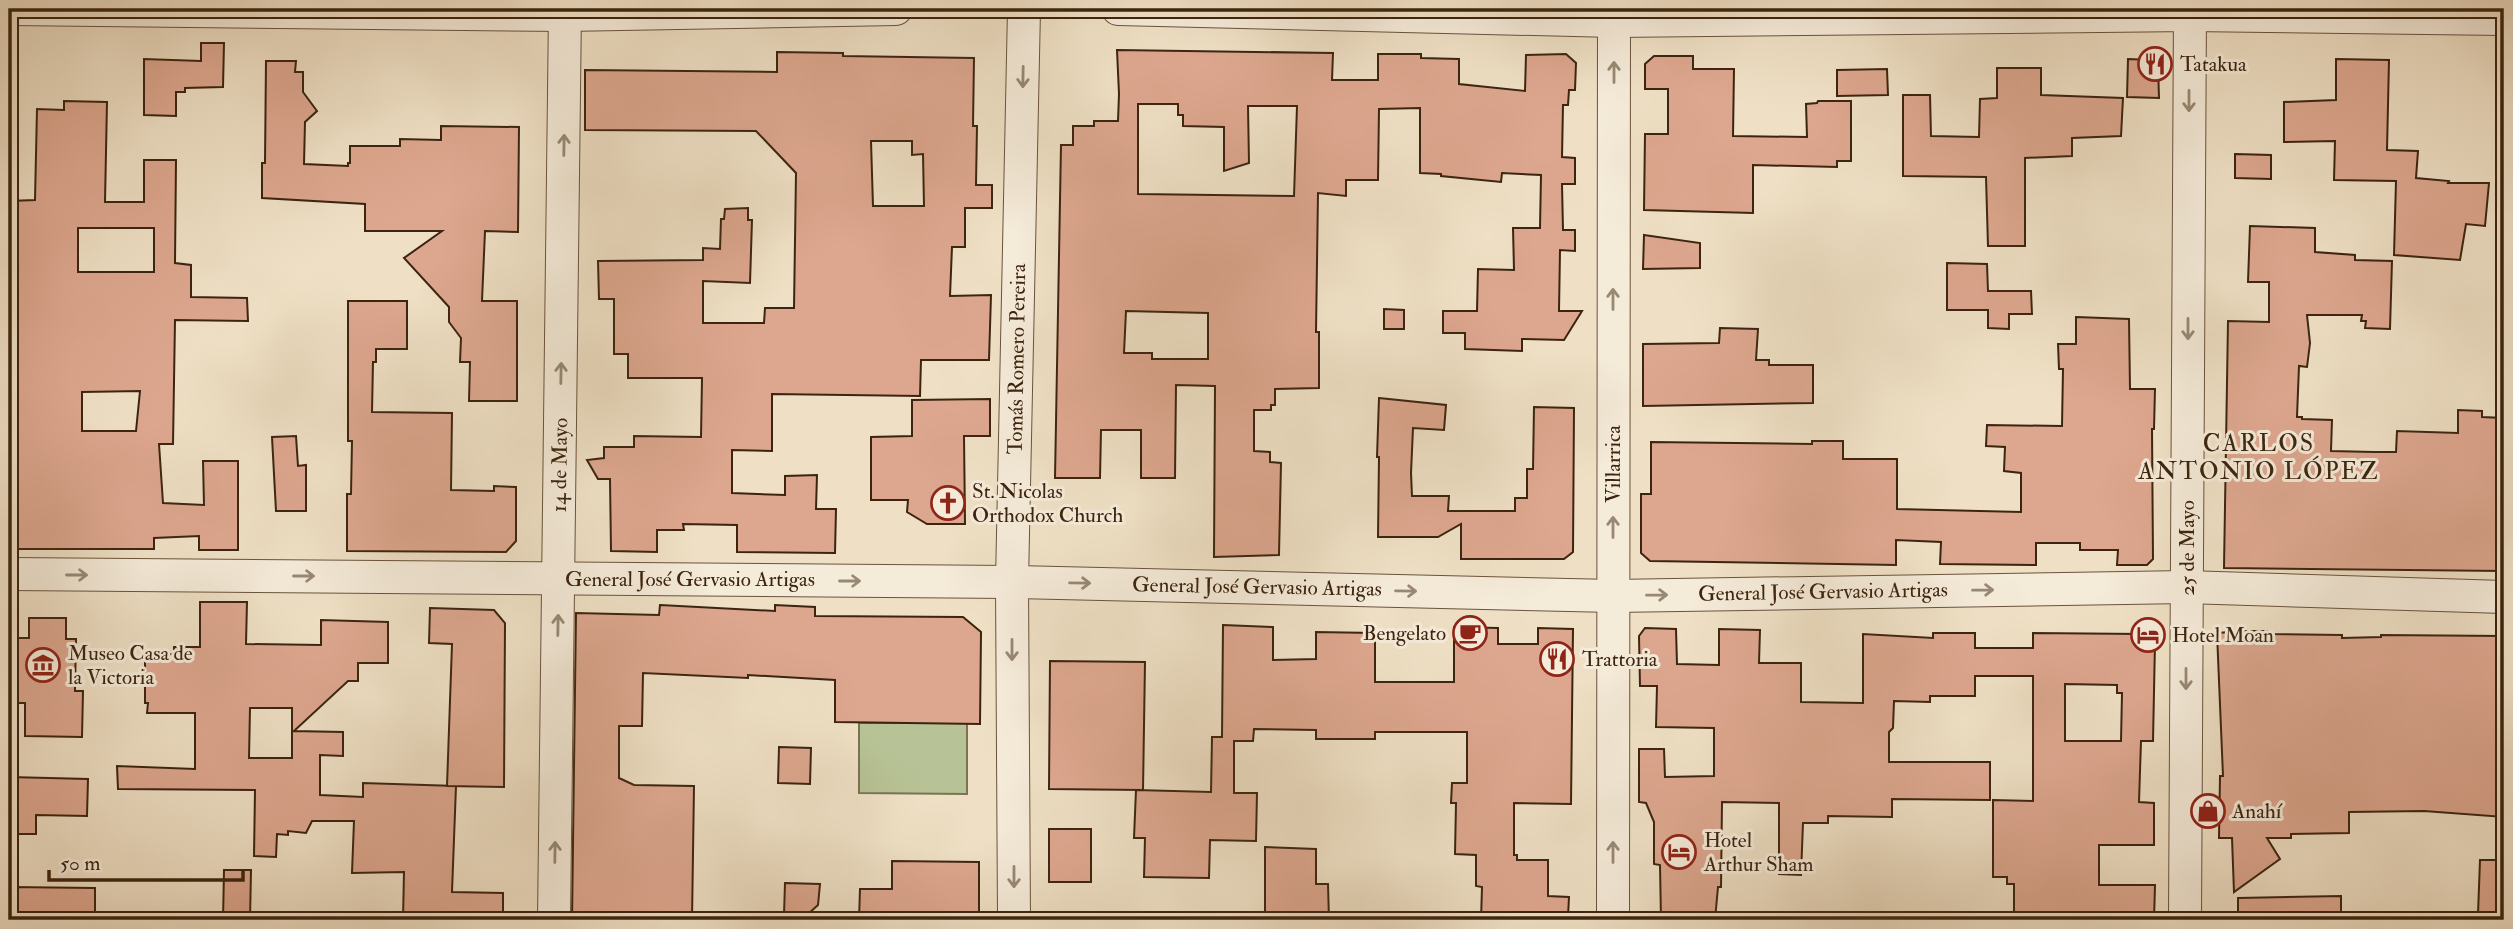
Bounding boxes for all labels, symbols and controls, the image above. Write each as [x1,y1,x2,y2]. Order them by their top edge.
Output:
restaurant icon: Tatakua [2136,45,2174,83]
place label: Tatakua [2180,51,2247,78]
one-way arrow [1607,60,1621,83]
one-way arrow [1016,65,1030,88]
one-way arrow [2183,90,2196,113]
one-way arrow [557,134,570,157]
street label: Tomás Romero Pereira [1002,263,1032,455]
one-way arrow [1606,288,1620,311]
one-way arrow [2181,317,2195,340]
one-way arrow [554,361,568,384]
street label: 14 de Mayo [546,417,574,513]
street label: Villarrica [1600,425,1627,503]
district label: CARLOS ANTONIO LÓPEZ [2137,428,2380,487]
place label: St. Nicolas Orthodox Church [972,478,1123,529]
church icon: St. Nicolas Orthodox Church [929,484,967,522]
street label: 25 de Mayo [2174,500,2201,596]
one-way arrow [1606,515,1620,538]
street label: General José Gervasio Artigas [565,566,815,593]
one-way arrow [65,568,88,582]
one-way arrow [293,570,316,583]
street label: General José Gervasio Artigas [1132,571,1382,603]
one-way arrow [839,574,862,587]
street label: General José Gervasio Artigas [1698,576,1948,608]
one-way arrow [1068,577,1091,590]
one-way arrow [1971,583,1994,597]
one-way arrow [1394,584,1417,598]
one-way arrow [1646,588,1669,602]
one-way arrow [551,613,565,636]
cafe icon: Bengelato [1451,614,1489,652]
hotel icon: Hotel Moan [2129,616,2167,654]
place label: Bengelato [1363,620,1446,647]
place label: Hotel Moan [2172,622,2274,649]
one-way arrow [1006,638,1019,661]
place label: Museo Casa de la Victoria [68,640,193,691]
restaurant icon: Trattoria [1538,640,1576,678]
museum icon: Museo Casa de la Victoria [24,646,62,684]
place label: Trattoria [1582,646,1658,673]
one-way arrow [2179,667,2193,690]
shop icon: Anahí [2189,792,2227,830]
place label: Anahí [2231,798,2283,825]
place label: Hotel Arthur Sham [1703,827,1814,878]
hotel icon: Hotel Arthur Sham [1660,833,1698,871]
scale bar [49,838,243,882]
one-way arrow [548,841,562,864]
one-way arrow [1606,841,1620,864]
text: 50 m [60,850,101,877]
one-way arrow [1007,866,1021,889]

